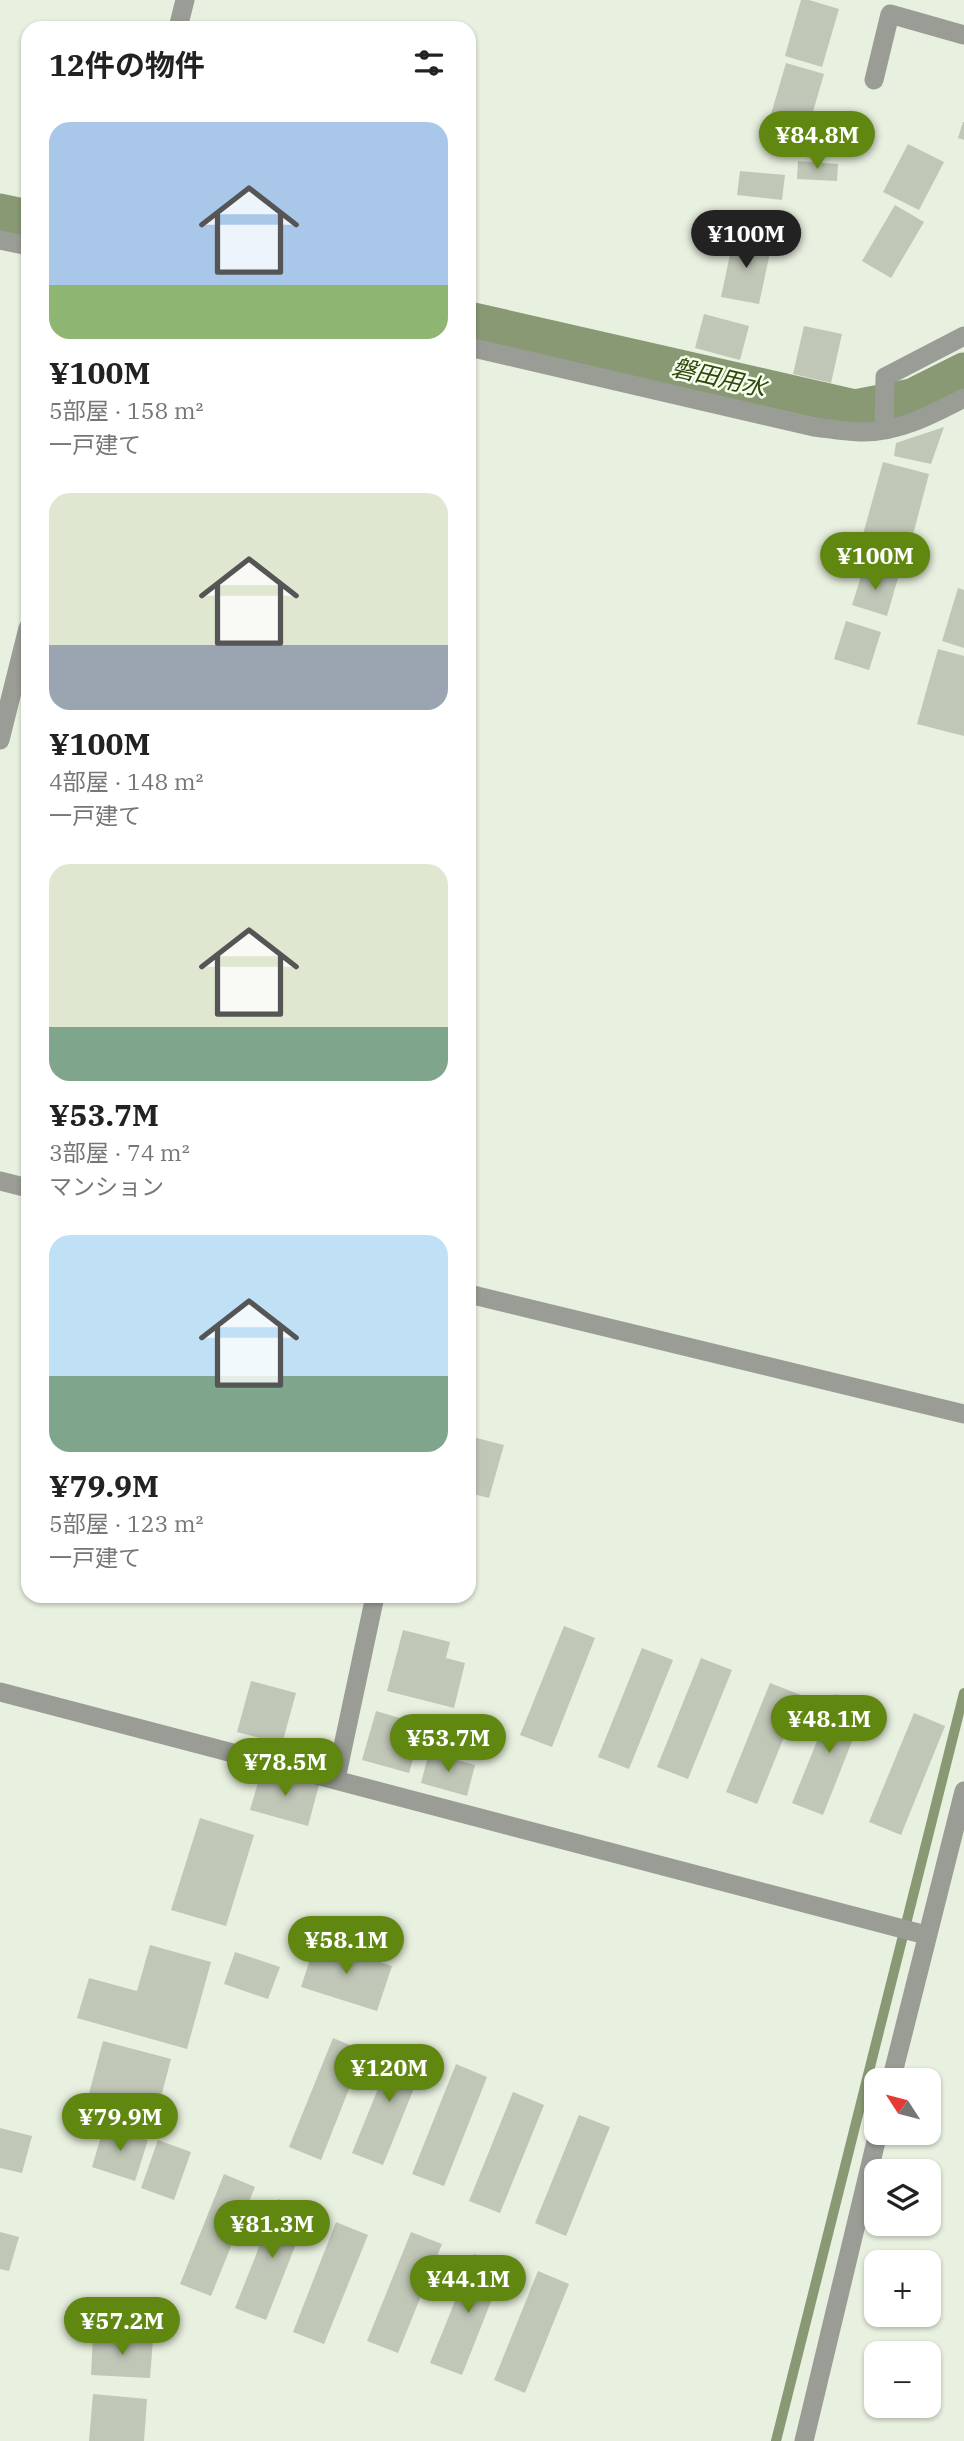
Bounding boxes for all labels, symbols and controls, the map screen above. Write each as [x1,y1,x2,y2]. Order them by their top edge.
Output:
icon: filters [410,44,448,82]
text: 12件の物件 [49,45,205,84]
pin: ¥84.8M [760,111,874,171]
text: ¥84.8M [775,119,859,149]
icon: home [186,167,312,293]
pin: ¥100M [697,210,795,270]
text: ¥100M [707,218,785,248]
water label: 磐田用水 [669,351,772,404]
text: ¥100M [49,353,150,392]
text: 5部屋 · 158 m² [49,395,204,425]
text: 一戸建て [49,429,141,459]
pin: ¥100M [826,532,924,592]
icon: home [186,538,312,664]
text: ¥100M [836,540,914,570]
text: ¥100M [49,724,150,763]
text: 4部屋 · 148 m² [49,766,204,796]
text: 一戸建て [49,800,141,830]
icon: home [186,909,312,1035]
text: ¥53.7M [49,1095,159,1134]
text: 3部屋 · 74 m² [49,1137,190,1167]
text: マンション [49,1171,164,1201]
icon: home [186,1280,312,1406]
text: ¥79.9M [49,1466,159,1505]
text: 5部屋 · 123 m² [49,1508,204,1538]
text: 一戸建て [49,1542,141,1572]
pin: ¥48.1M [772,1696,886,1755]
text: ¥48.1M [787,1703,871,1733]
pin: ¥53.7M [391,1714,505,1774]
text: ¥53.7M [406,1722,490,1752]
pin: ¥78.5M [228,1738,342,1798]
text: ¥78.5M [243,1746,327,1776]
pin: ¥58.1M [289,1916,403,1976]
text: ¥58.1M [304,1924,388,1954]
pin: ¥120M [340,2044,438,2104]
text: ¥120M [350,2052,428,2082]
north arrow [864,2068,942,2146]
map controls [864,2068,941,2418]
pin: ¥79.9M [63,2094,177,2153]
text: ¥79.9M [78,2101,162,2131]
button: layers [864,2159,941,2236]
pin: ¥81.3M [215,2200,329,2260]
text: ¥81.3M [230,2208,314,2238]
button: + [864,2250,941,2327]
pin: ¥44.1M [411,2256,525,2315]
text: ¥44.1M [426,2263,510,2293]
pin: ¥57.2M [65,2298,179,2357]
text: ¥57.2M [80,2305,164,2335]
button: − [864,2341,941,2418]

